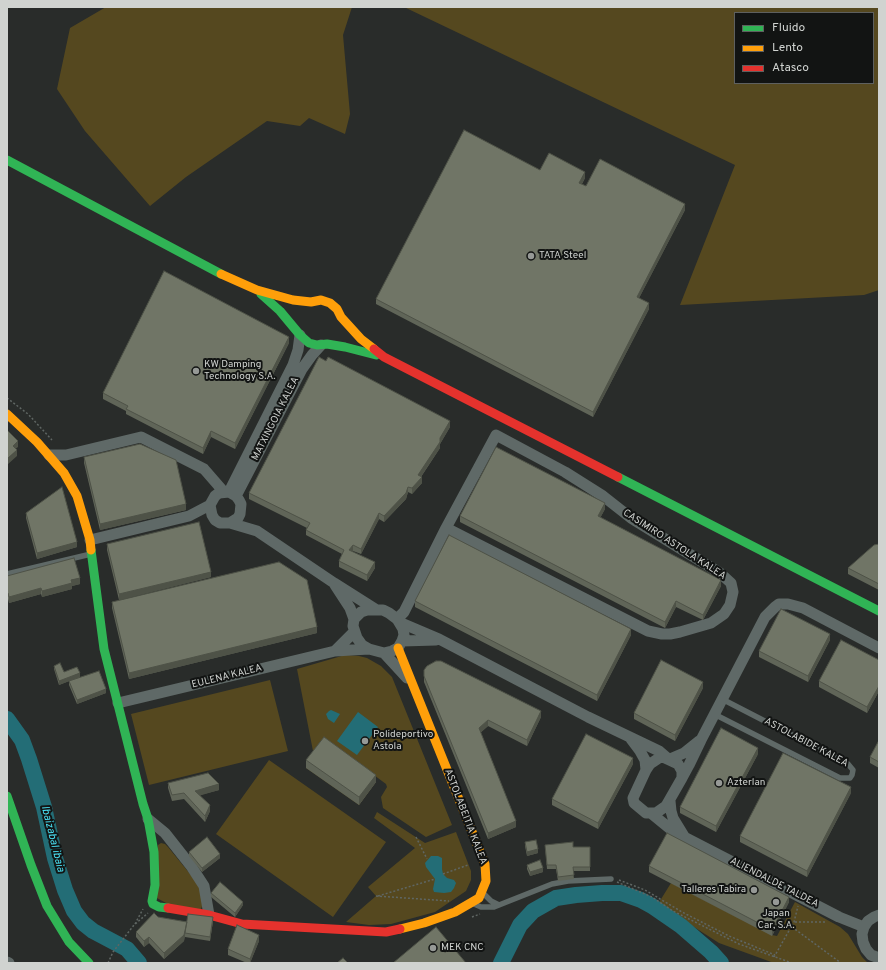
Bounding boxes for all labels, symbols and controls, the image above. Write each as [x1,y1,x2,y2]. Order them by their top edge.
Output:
legend [734,12,874,84]
text: Fluido [772,20,805,36]
text: Lento [772,40,803,56]
text: Atasco [772,60,809,76]
place label: TATA Steel [539,250,586,262]
marker: TATA Steel [526,251,536,261]
place label: KW Damping Technology S.A. [204,359,275,382]
marker: KW Damping Technology S.A. [191,366,201,376]
street label: MATXINGOIA KALEA [250,375,302,463]
street label: CASIMIRO ASTOLA KALEA [620,507,728,583]
street label: EULENA KALEA [191,662,263,692]
street label: ASTOLABIDE KALEA [762,716,850,770]
place label: Polideportivo Astola [373,729,433,752]
marker: Polideportivo Astola [360,736,370,746]
street label: ASTOLABEITIA KALEA [441,767,489,867]
place label: Azterlan [727,777,765,789]
marker: Azterlan [714,778,724,788]
water label: Ibaizabal ibaia [37,804,67,874]
street label: ALIENDALDE TALDEA [728,855,820,911]
place label: Talleres Tabira [681,884,746,896]
marker: Talleres Tabira [749,885,759,895]
marker: Japan Car, S.A. [771,897,781,907]
place label: Japan Car, S.A. [757,908,795,932]
place label: MEK CNC [441,942,484,954]
marker: MEK CNC [428,943,438,953]

